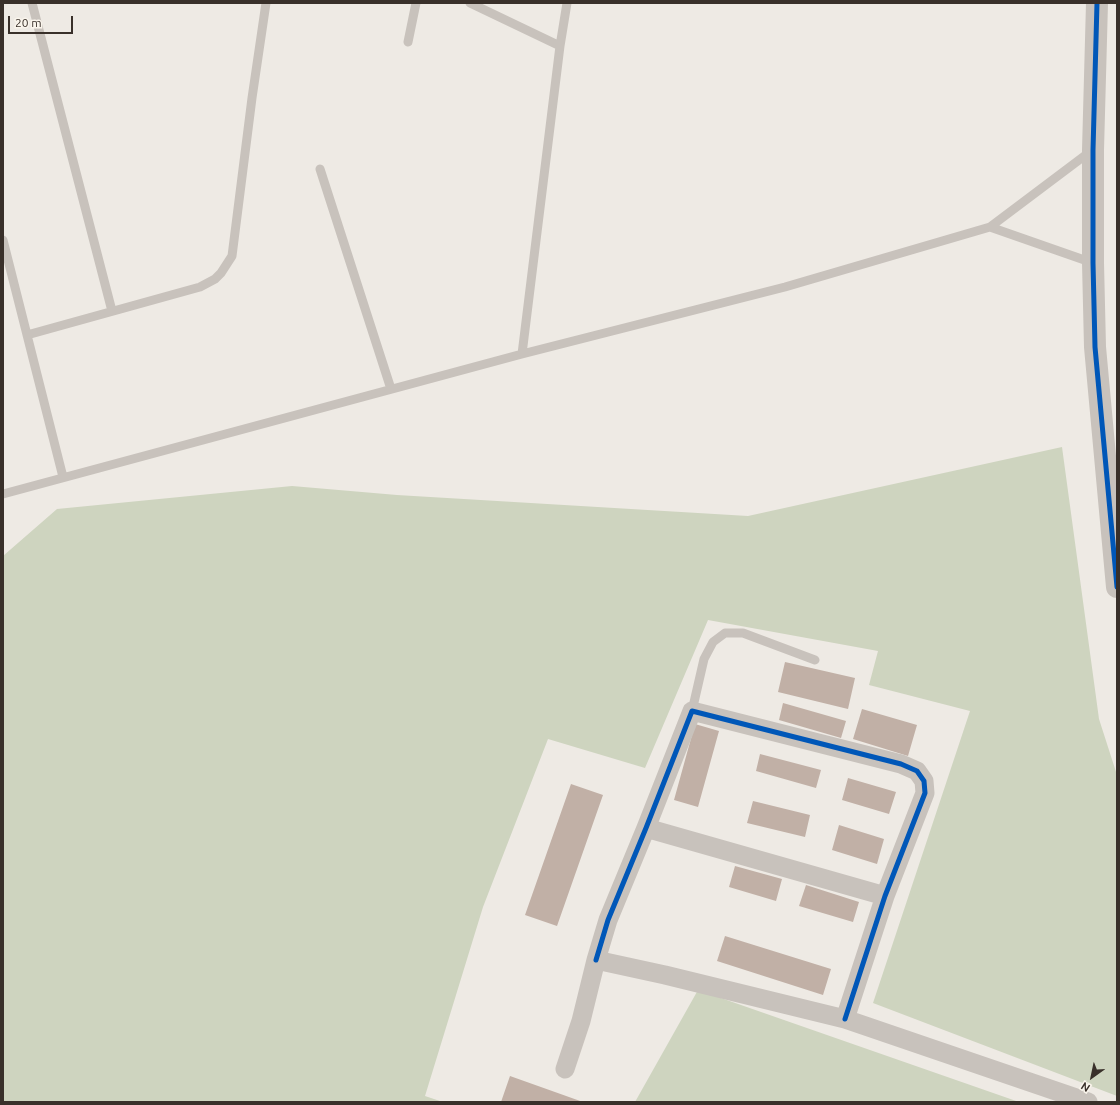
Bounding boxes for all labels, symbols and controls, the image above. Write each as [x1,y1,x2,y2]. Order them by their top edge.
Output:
scale bar [10,8,75,34]
text: 20 m [15,16,42,29]
north arrow [1072,1057,1112,1097]
text: N [1079,1080,1092,1094]

